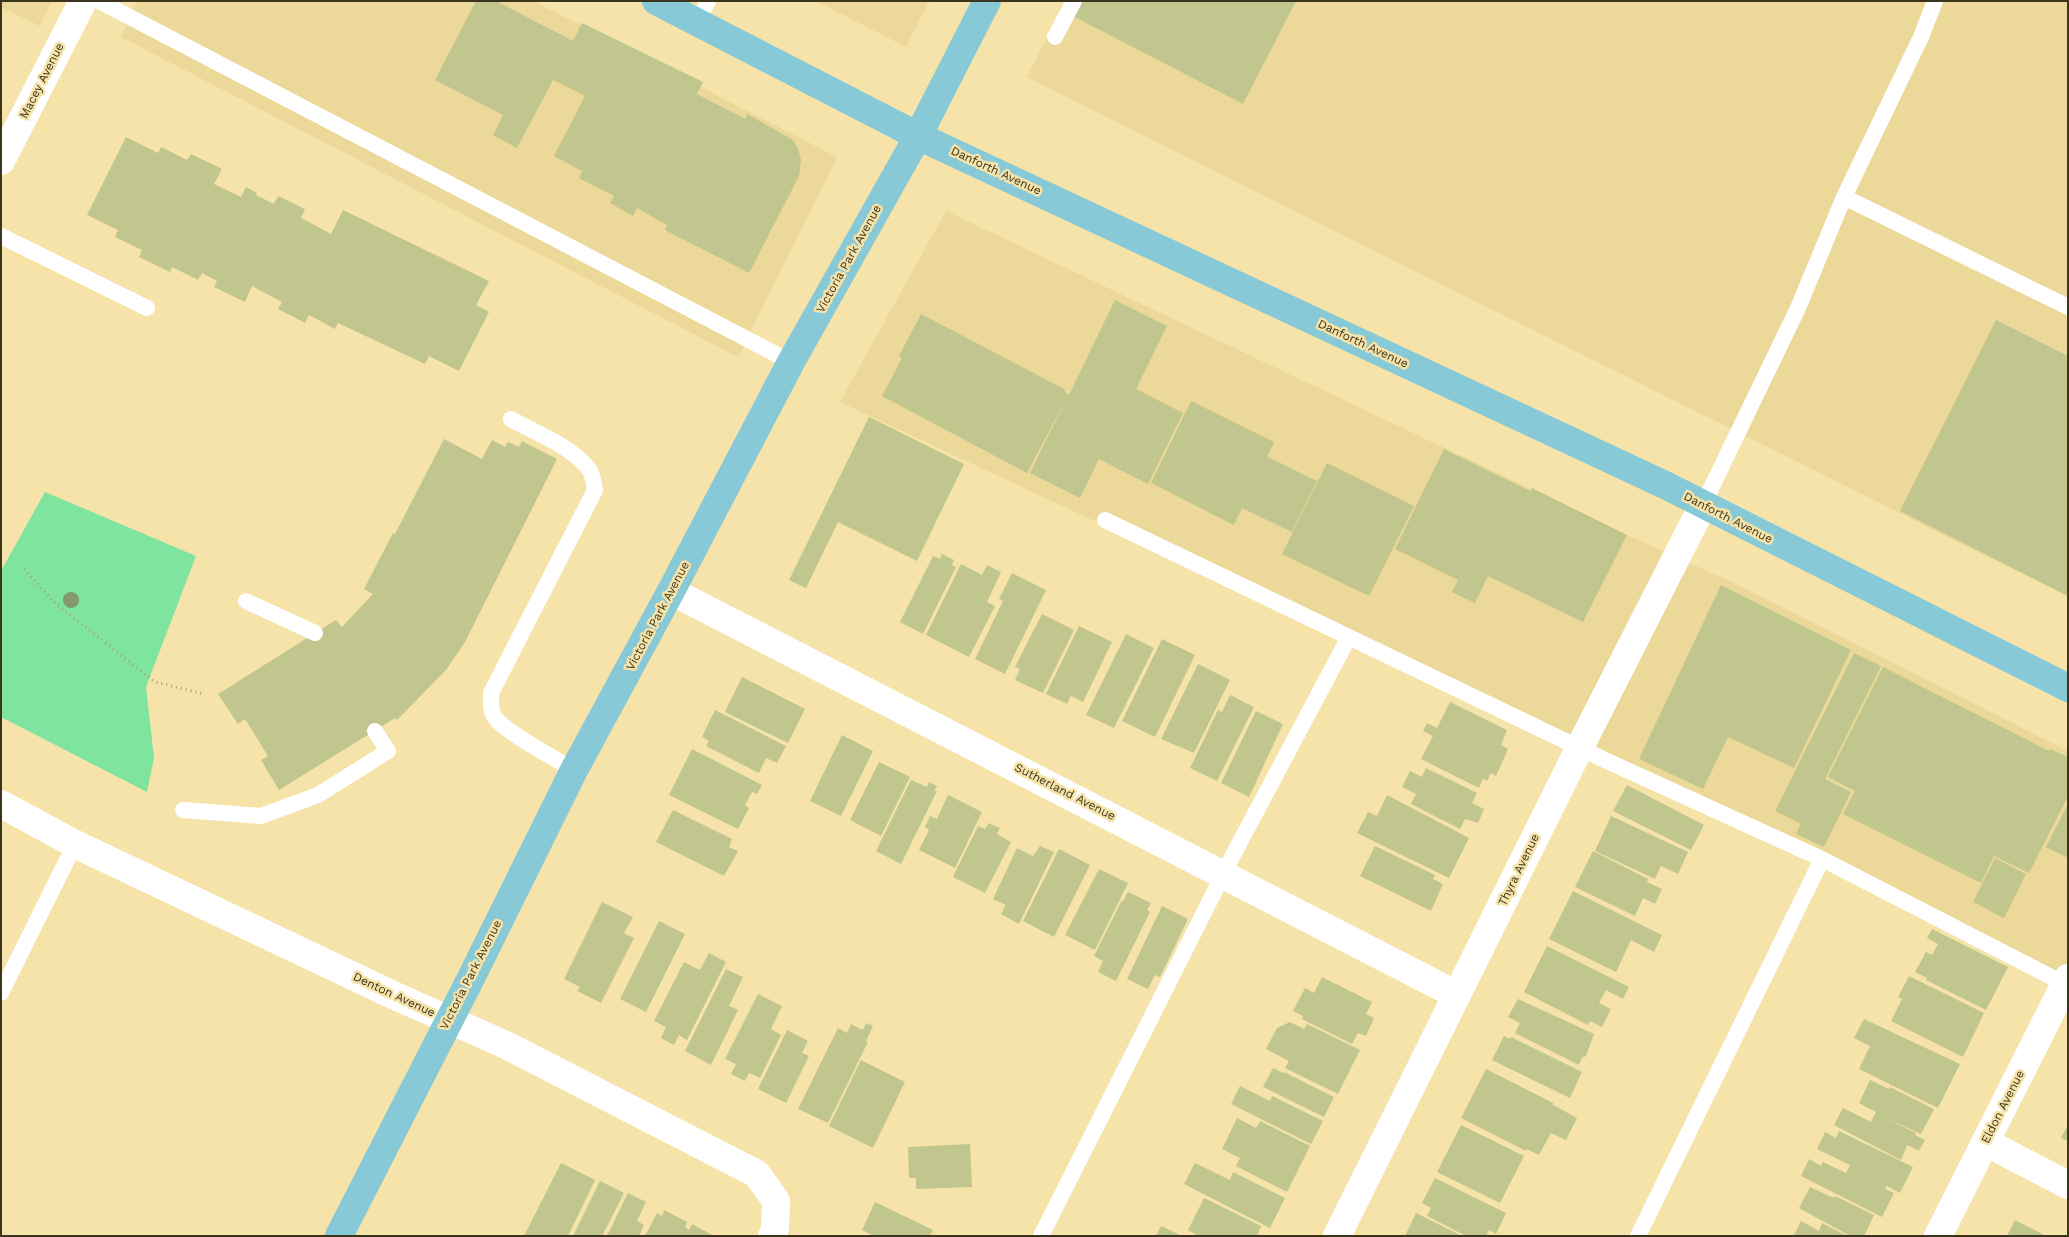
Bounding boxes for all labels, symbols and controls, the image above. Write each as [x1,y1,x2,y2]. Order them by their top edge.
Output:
street label: Macey Avenue [17,41,67,121]
street label: Danforth Avenue [949,144,1043,198]
street label: Victoria Park Avenue [813,202,885,316]
street label: Danforth Avenue [1316,317,1410,371]
street label: Danforth Avenue [1681,489,1775,547]
street label: Victoria Park Avenue [623,559,693,673]
street label: Sutherland Avenue [1012,760,1118,824]
street label: Thyra Avenue [1495,832,1543,908]
street label: Victoria Park Avenue [437,918,505,1032]
street label: Denton Avenue [351,970,437,1020]
street label: Eldon Avenue [1978,1068,2028,1146]

